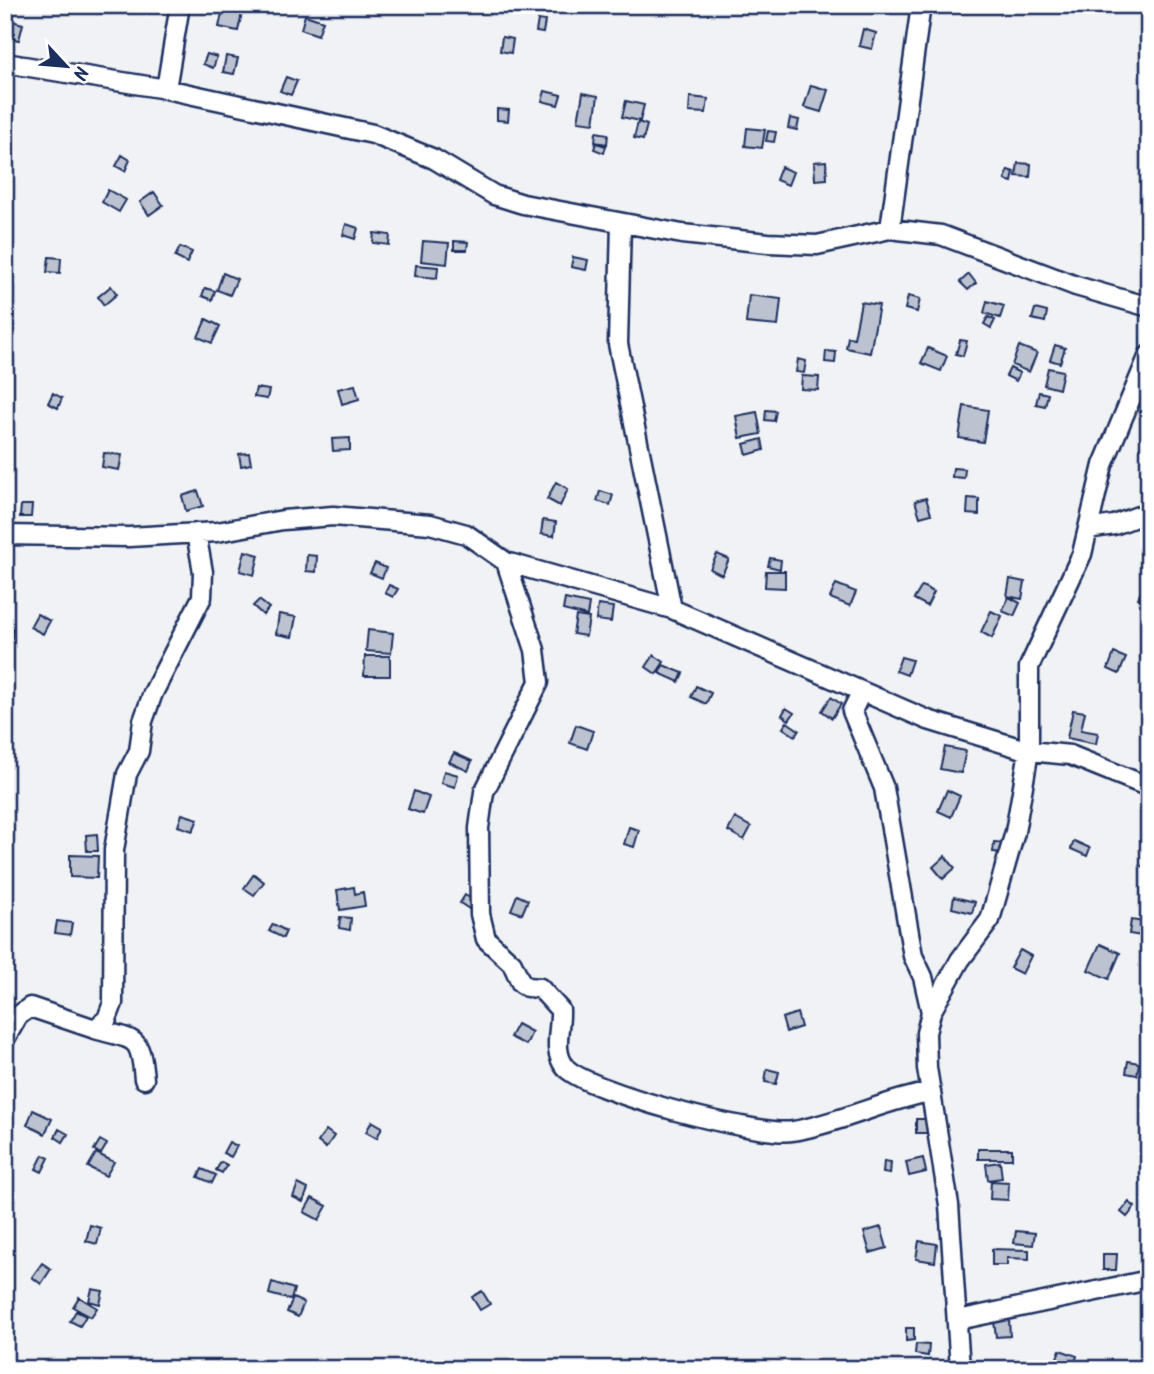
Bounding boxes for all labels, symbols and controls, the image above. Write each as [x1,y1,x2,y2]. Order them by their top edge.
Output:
north arrow [32,32,102,102]
text: N [63,61,96,85]

